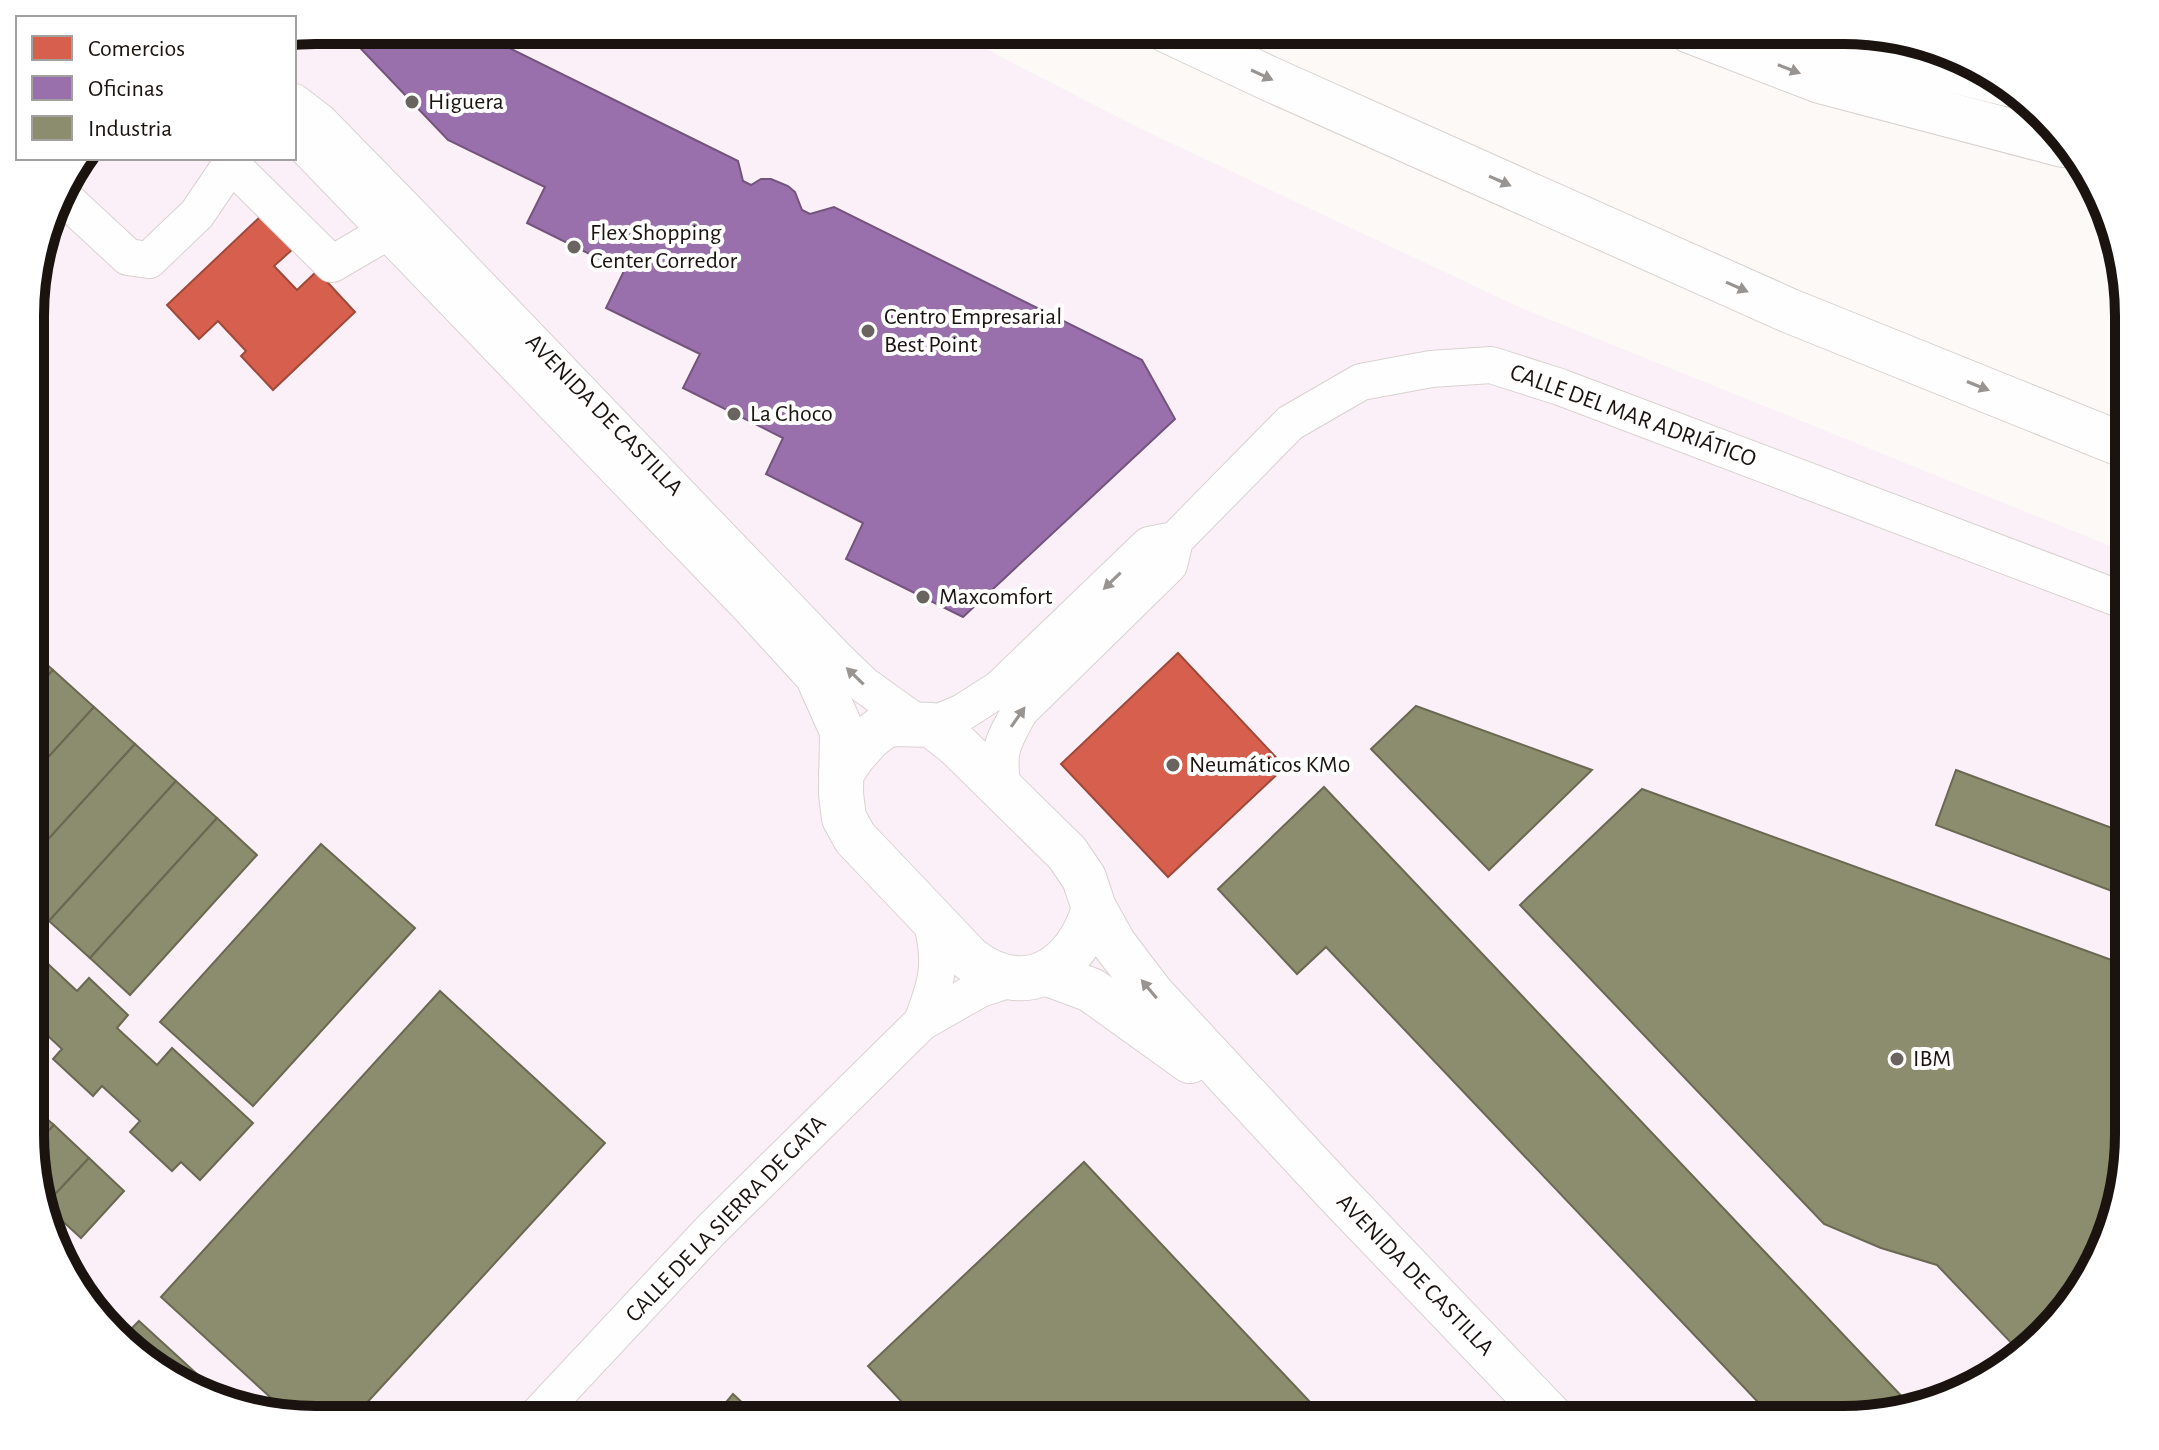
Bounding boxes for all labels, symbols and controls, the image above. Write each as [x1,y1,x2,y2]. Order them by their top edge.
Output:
legend [16,16,296,160]
text: Comercios [88,37,185,61]
one-way arrow [1777,63,1801,76]
one-way arrow [1250,69,1274,82]
text: Oficinas [88,77,164,101]
place label: Higuera [428,90,504,114]
marker: Higuera [403,93,421,111]
text: Industria [88,117,172,141]
one-way arrow [1488,175,1511,188]
place label: Flex Shopping Center Corredor [590,221,738,273]
marker: Flex Shopping Center Corredor [565,238,583,256]
one-way arrow [1725,281,1749,294]
place label: Centro Empresarial Best Point [884,305,1062,357]
marker: Centro Empresarial Best Point [859,322,877,340]
street label: AVENIDA DE CASTILLA [521,329,687,501]
street label: CALLE DEL MAR ADRIÁTICO [1507,358,1760,472]
one-way arrow [1966,380,1990,393]
place label: La Choco [750,402,833,426]
marker: La Choco [725,405,743,423]
one-way arrow [1103,571,1122,590]
place label: Maxcomfort [939,585,1053,609]
marker: Maxcomfort [914,588,932,606]
one-way arrow [846,667,865,686]
one-way arrow [1010,706,1025,727]
place label: Neumáticos KM0 [1189,753,1350,777]
marker: Neumáticos KM0 [1164,756,1182,774]
one-way arrow [1141,979,1158,999]
place label: IBM [1913,1047,1951,1071]
marker: IBM [1888,1050,1906,1068]
street label: CALLE DE LA SIERRA DE GATA [621,1111,831,1327]
street label: AVENIDA DE CASTILLA [1332,1189,1498,1361]

